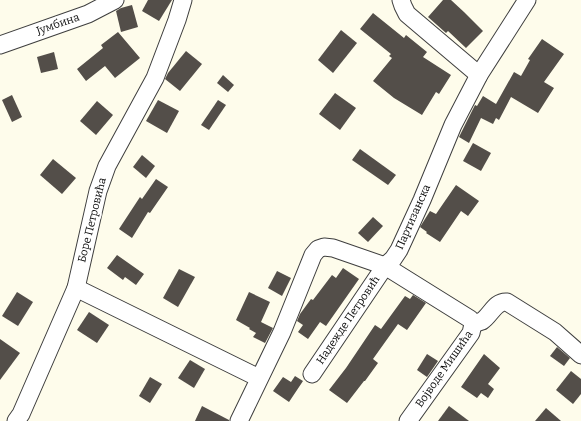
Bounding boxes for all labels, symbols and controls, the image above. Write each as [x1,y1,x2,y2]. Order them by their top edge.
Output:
street label: Јумбина [34,11,81,38]
street label: Боре Петровића [75,176,109,264]
street label: Партизанска [393,182,433,252]
street label: Надежде Петровић [314,273,383,367]
street label: Војводе Мишића [413,328,475,410]

